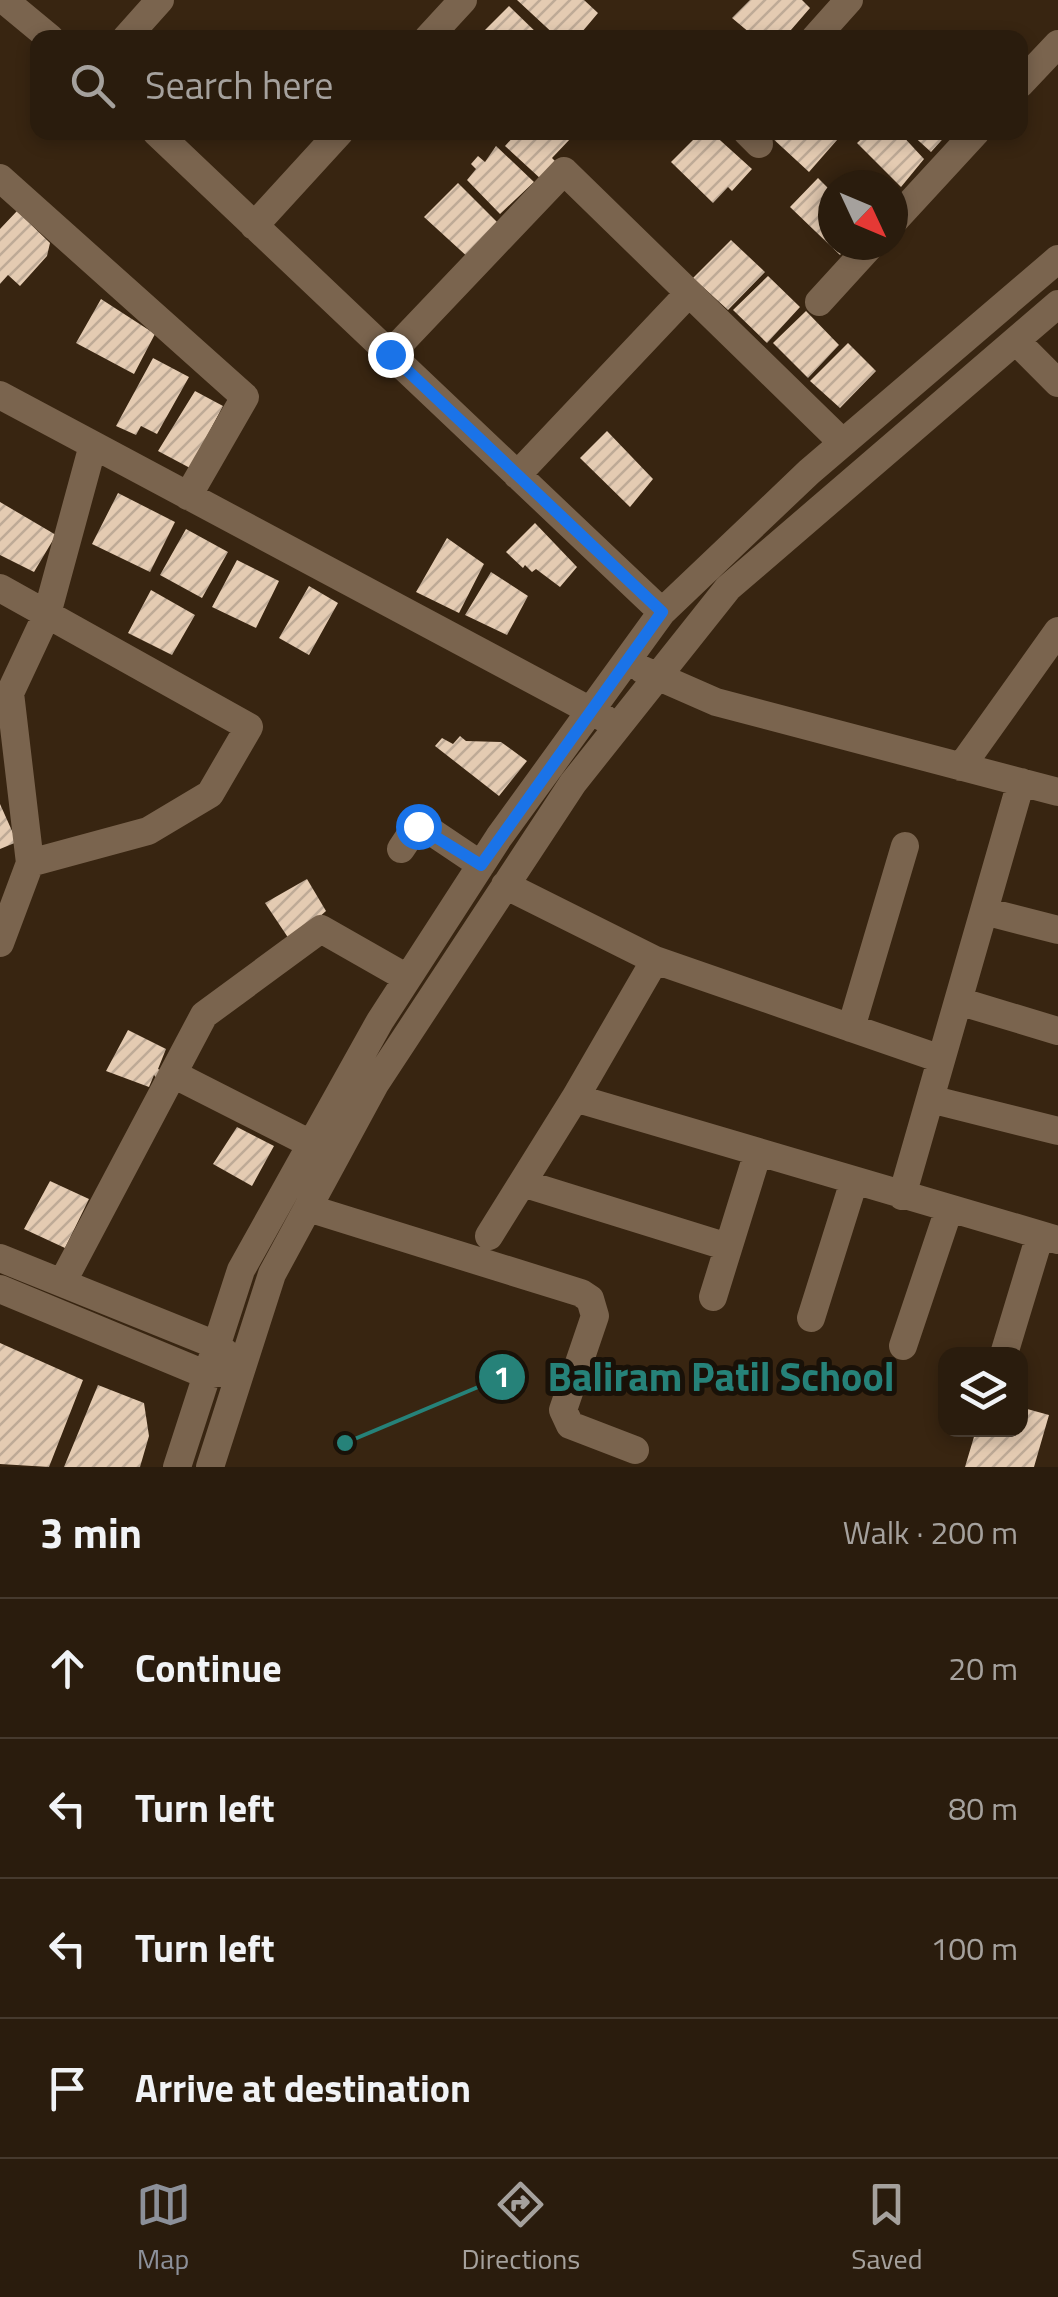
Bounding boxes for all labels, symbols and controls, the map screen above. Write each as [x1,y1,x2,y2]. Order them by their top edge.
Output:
search box [30,30,1028,140]
text: Search here [145,56,333,114]
icon: search [65,58,120,113]
north arrow [818,170,908,260]
route end [368,332,414,378]
route start [396,804,442,850]
callout: Baliram Patil School [477,1342,914,1412]
text: Baliram Patil School [548,1346,894,1407]
map controls [938,1347,1028,1437]
button: layers [938,1347,1028,1437]
text: 1 [494,1353,510,1399]
text: 3 min [40,1500,142,1564]
text: Walk · 200 m [843,1508,1018,1556]
text: Continue [135,1639,282,1697]
icon: ahead [40,1641,95,1696]
text: 20 m [948,1644,1018,1692]
text: Turn left [135,1779,275,1837]
icon: left [40,1781,95,1836]
text: 80 m [948,1784,1018,1832]
text: Turn left [135,1919,275,1977]
icon: left [40,1921,95,1976]
text: 100 m [930,1924,1018,1972]
text: Arrive at destination [135,2059,471,2117]
icon: arrive [40,2061,95,2116]
tab: Map [136,2177,191,2280]
tab: Directions [462,2177,580,2280]
tab: Saved [851,2177,922,2280]

